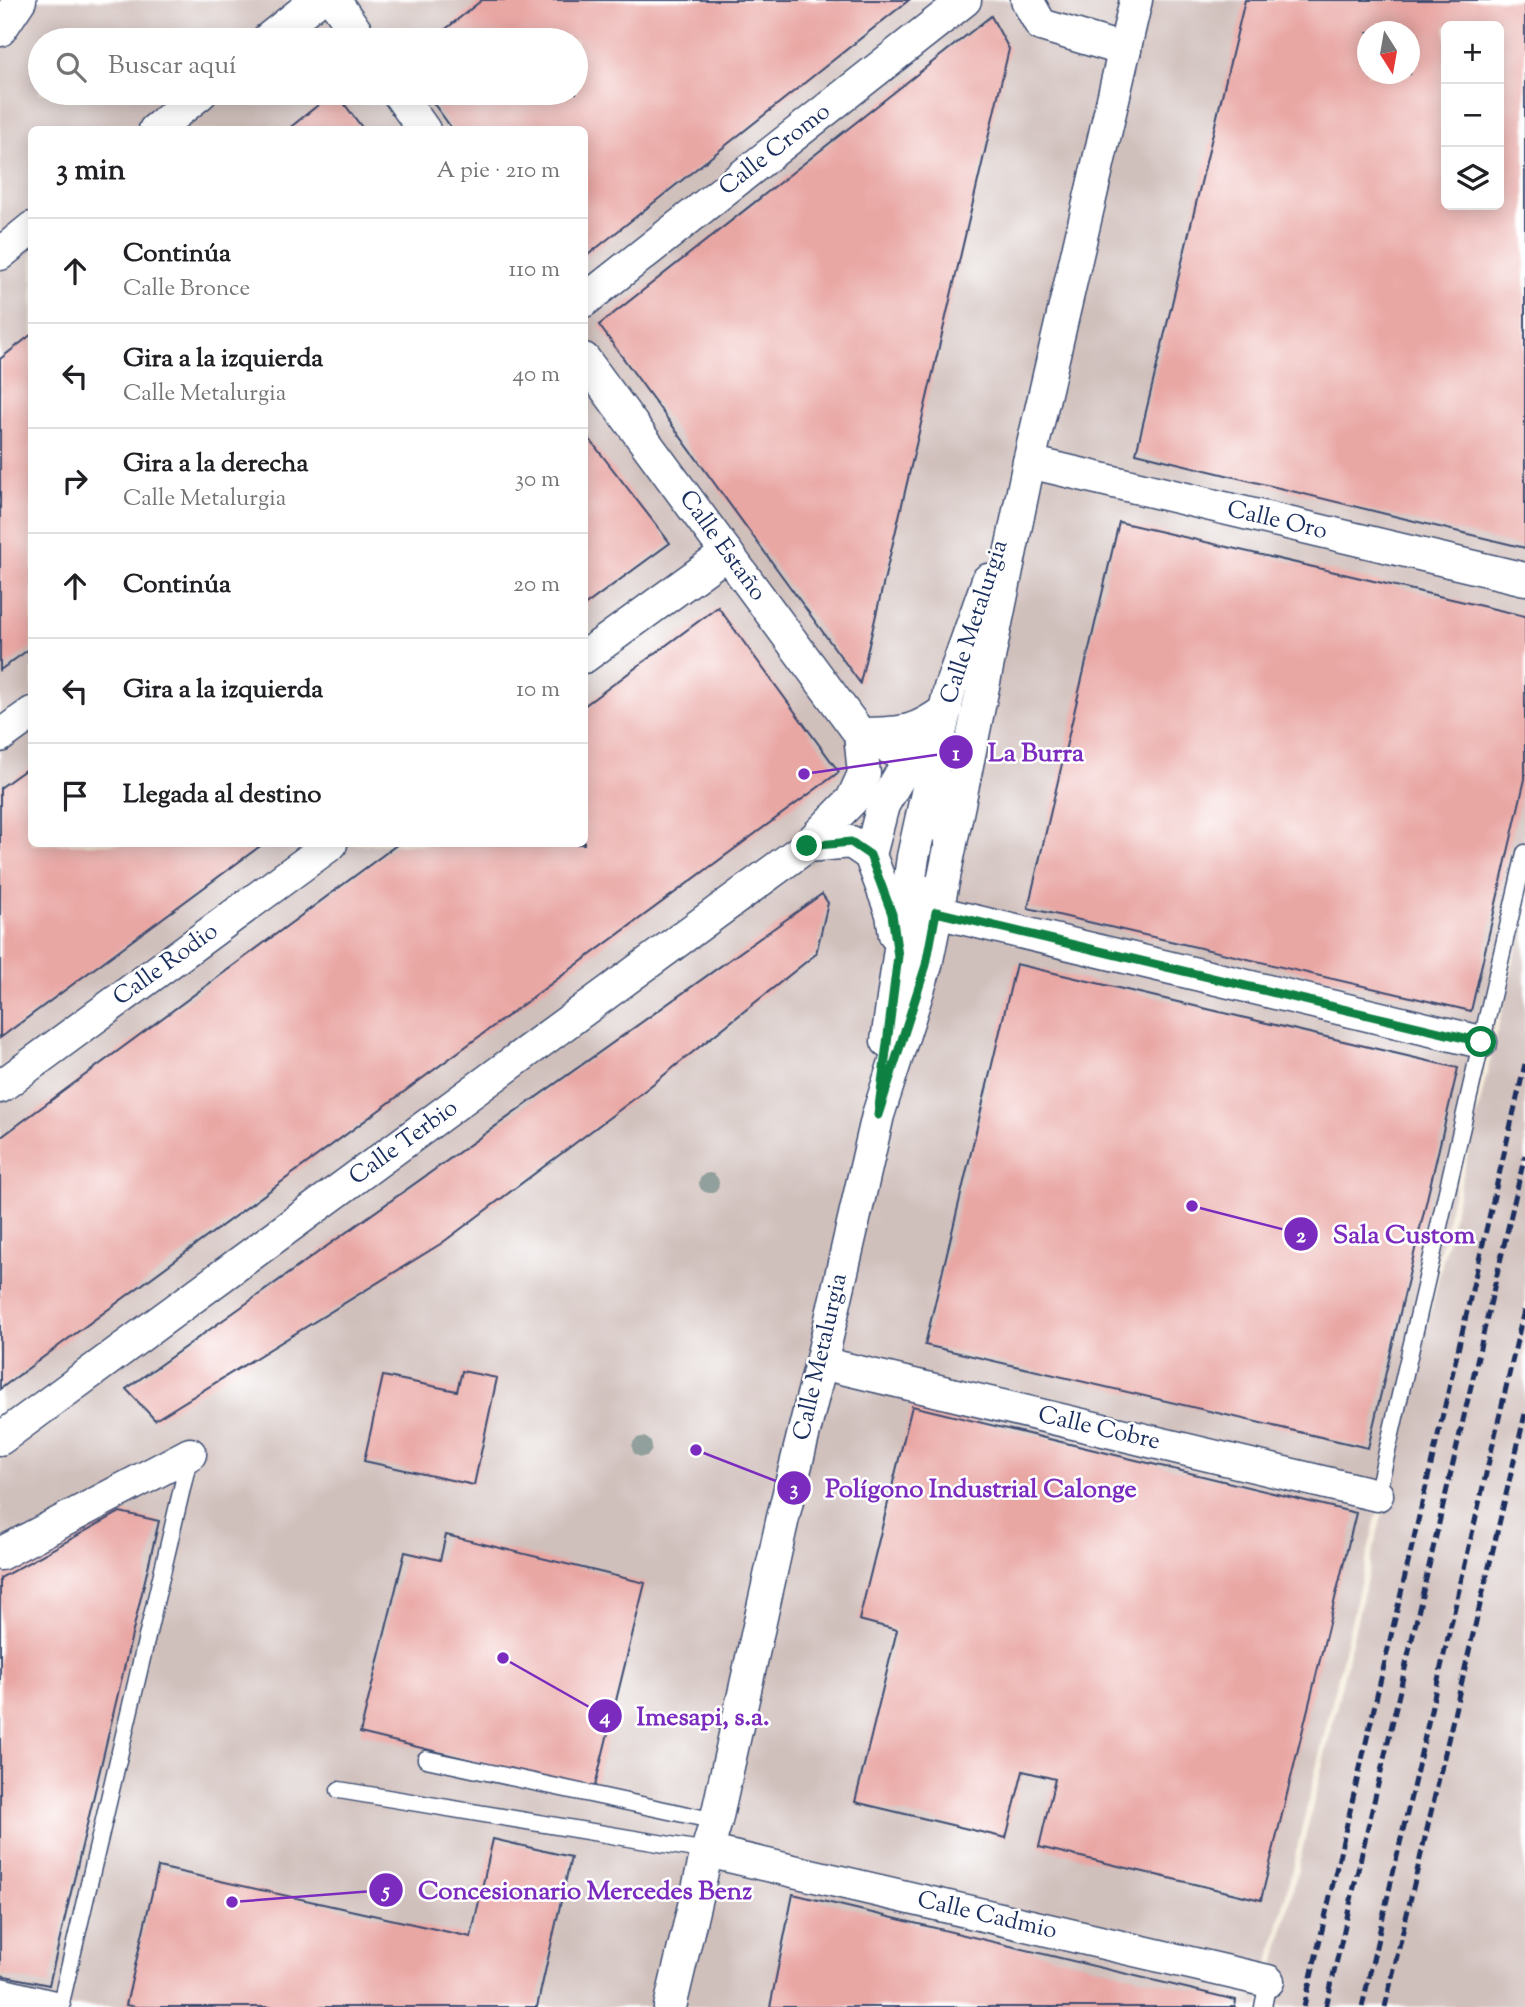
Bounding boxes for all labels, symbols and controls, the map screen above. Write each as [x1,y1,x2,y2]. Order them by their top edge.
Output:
north arrow [1357,21,1420,84]
map controls [1441,21,1504,210]
button: + [1441,21,1504,84]
search box [28,28,588,105]
icon: search [52,48,90,86]
text: Buscar aquí [108,48,237,85]
button: − [1441,84,1504,147]
street label: Calle Cromo [712,96,838,204]
button: layers [1441,147,1504,210]
text: 3 min [56,150,126,193]
text: A pie · 210 m [436,155,560,188]
text: Continúa [123,236,231,273]
icon: ahead [56,252,94,290]
text: 110 m [509,254,560,287]
text: Calle Bronce [123,273,250,306]
text: Gira a la izquierda [123,341,323,378]
icon: left [56,357,94,395]
text: 40 m [513,359,560,392]
text: Calle Metalurgia [123,378,286,411]
text: Gira a la derecha [123,446,308,483]
icon: right [56,462,94,500]
text: 30 m [515,464,560,497]
text: Calle Metalurgia [123,483,286,516]
street label: Calle Estaño [670,484,774,608]
street label: Calle Oro [1223,493,1331,549]
street label: Calle Metalurgia [932,536,1018,708]
icon: ahead [56,567,94,605]
text: Continúa [123,567,231,604]
text: 20 m [513,569,560,602]
icon: left [56,672,94,710]
text: Gira a la izquierda [123,672,323,709]
text: 10 m [516,674,560,707]
callout: La Burra [939,729,1098,776]
text: La Burra [988,736,1084,773]
text: 1 [952,740,960,770]
icon: arrive [56,777,94,815]
text: Llegada al destino [123,777,321,814]
route end [791,830,822,861]
street label: Calle Rodio [106,915,226,1015]
route start [1465,1026,1496,1057]
street label: Calle Terbio [343,1092,465,1194]
callout: Sala Custom [1284,1211,1490,1258]
text: Sala Custom [1333,1218,1476,1255]
text: 2 [1296,1222,1306,1252]
street label: Calle Metalurgia [785,1270,857,1444]
street label: Calle Cobre [1035,1398,1163,1460]
callout: Polígono Industrial Calonge [777,1464,1151,1511]
text: Polígono Industrial Calonge [825,1472,1137,1509]
text: 3 [790,1475,798,1505]
callout: Imesapi, s.a. [587,1692,783,1739]
text: Imesapi, s.a. [637,1700,770,1737]
text: 4 [599,1703,611,1733]
callout: Concesionario Mercedes Benz [369,1866,766,1913]
text: Concesionario Mercedes Benz [418,1874,752,1911]
text: 5 [380,1877,390,1907]
street label: Calle Cadmio [914,1883,1060,1949]

